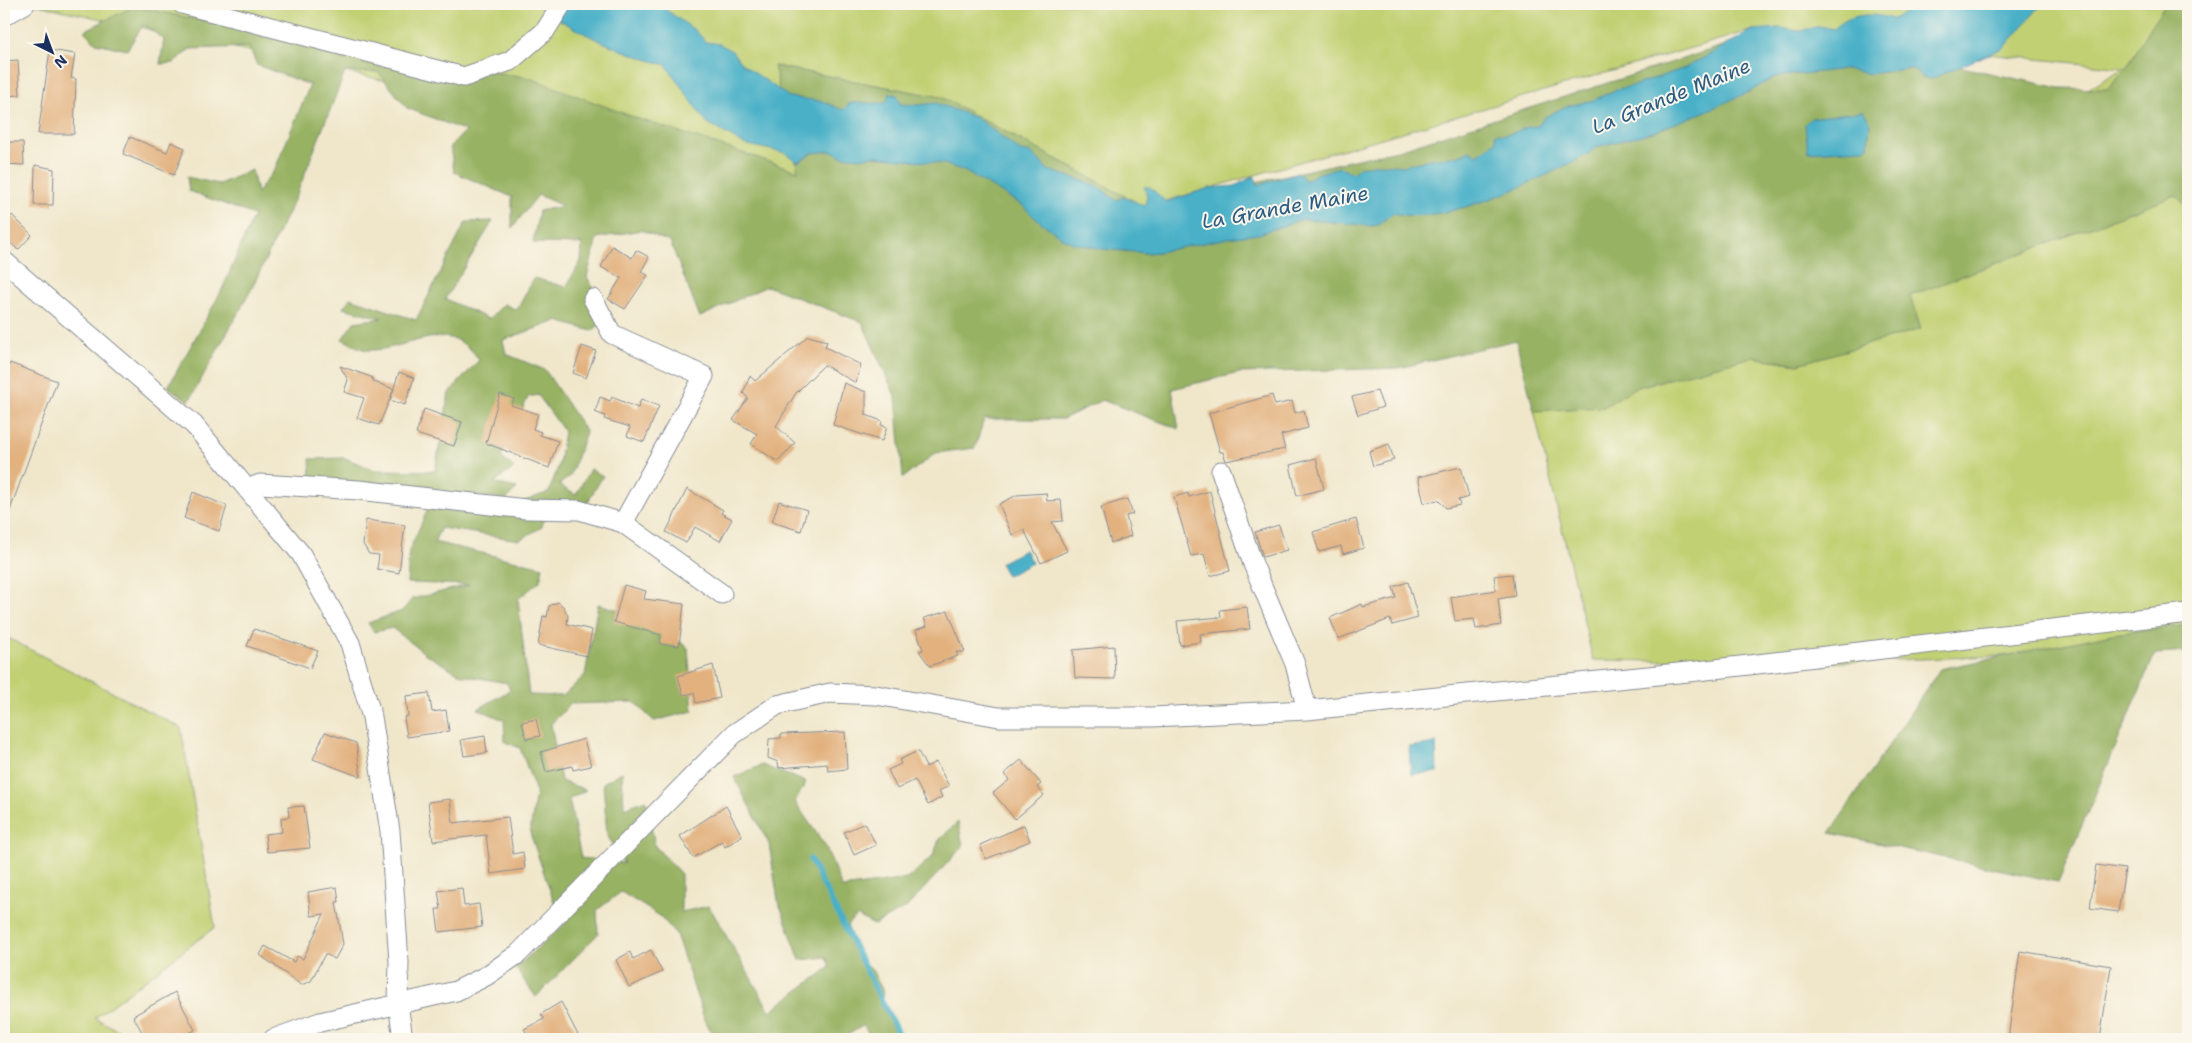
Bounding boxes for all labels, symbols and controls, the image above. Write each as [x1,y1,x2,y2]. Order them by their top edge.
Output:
north arrow [28,28,78,78]
text: N [51,51,71,72]
water label: La Grande Maine [1588,52,1754,140]
water label: La Grande Maine [1199,180,1371,234]

